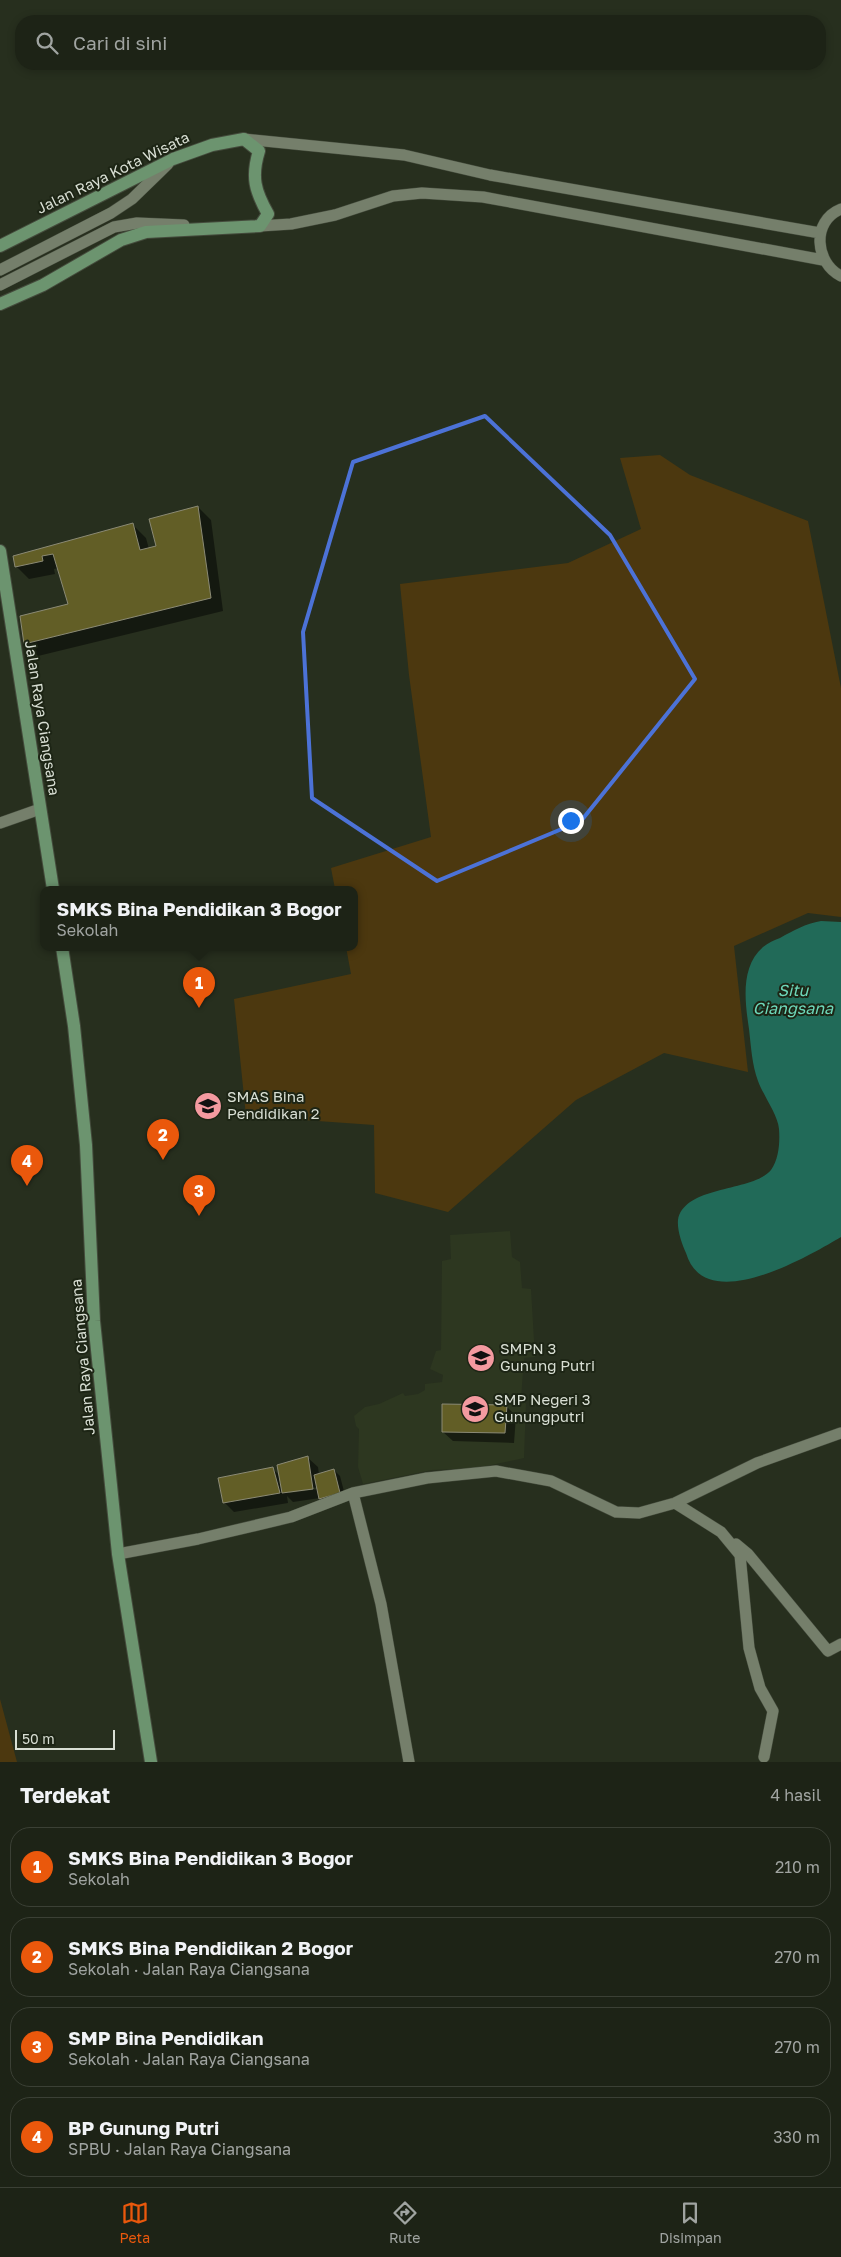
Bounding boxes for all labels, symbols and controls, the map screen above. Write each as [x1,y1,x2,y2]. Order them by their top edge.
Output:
search box [15,15,826,70]
icon: search [33,29,61,57]
text: Cari di sini [73,31,167,54]
street label: Jalan Raya Kota Wisata [33,127,192,217]
street label: Jalan Raya Ciangsana [22,639,64,797]
your location [558,808,584,834]
popup [40,886,358,951]
text: SMKS Bina Pendidikan 3 Bogor [56,897,342,920]
text: Sekolah [56,920,118,940]
pin: 1 [183,967,215,1008]
water label: Situ Ciangsana [753,980,834,1018]
place label: SMAS Bina Pendidikan 2 [227,1087,320,1122]
school or university icon: SMAS Bina Pendidikan 2 [193,1091,223,1121]
pin: 2 [147,1119,179,1160]
pin: 4 [11,1145,43,1186]
pin: 3 [183,1175,215,1216]
street label: Jalan Raya Ciangsana [66,1278,98,1436]
place label: SMPN 3 Gunung Putri [500,1339,595,1374]
school or university icon: SMPN 3 Gunung Putri [466,1343,496,1373]
place label: SMP Negeri 3 Gunungputri [494,1390,591,1425]
school or university icon: SMP Negeri 3 Gunungputri [460,1394,490,1424]
scale bar [15,1727,115,1750]
text: 50 m [22,1730,55,1747]
text: Terdekat [20,1782,110,1808]
text: 4 hasil [770,1785,821,1805]
text: SMKS Bina Pendidikan 3 Bogor [68,1846,353,1869]
text: 1 [33,1857,41,1877]
text: 210 m [775,1857,820,1877]
text: Sekolah [68,1869,130,1889]
text: SMKS Bina Pendidikan 2 Bogor [68,1936,353,1959]
text: 2 [32,1947,42,1967]
text: 270 m [774,1947,820,1967]
text: Sekolah · Jalan Raya Ciangsana [68,1959,310,1979]
text: SMP Bina Pendidikan [68,2026,263,2049]
text: 3 [32,2037,42,2057]
text: 270 m [774,2037,820,2057]
text: Sekolah · Jalan Raya Ciangsana [68,2049,310,2069]
text: BP Gunung Putri [68,2116,219,2139]
text: 4 [32,2127,42,2147]
text: 330 m [773,2127,820,2147]
text: SPBU · Jalan Raya Ciangsana [68,2139,291,2159]
tab: Peta [119,2199,150,2246]
tab: Rute [389,2199,420,2246]
tab: Disimpan [659,2199,722,2246]

